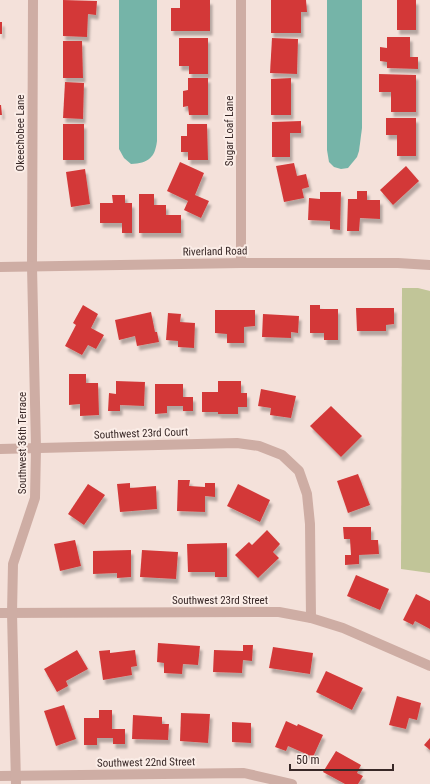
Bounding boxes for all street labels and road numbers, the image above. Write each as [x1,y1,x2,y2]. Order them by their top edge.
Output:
street label: Okeechobee Lane [14,95,27,171]
street label: Sugar Loaf Lane [223,96,236,166]
street label: Riverland Road [183,244,247,259]
street label: Southwest 36th Terrace [16,392,29,494]
street label: Southwest 23rd Court [94,425,188,442]
street label: Southwest 23rd Street [172,594,268,607]
street label: Southwest 22nd Street [97,755,195,770]

